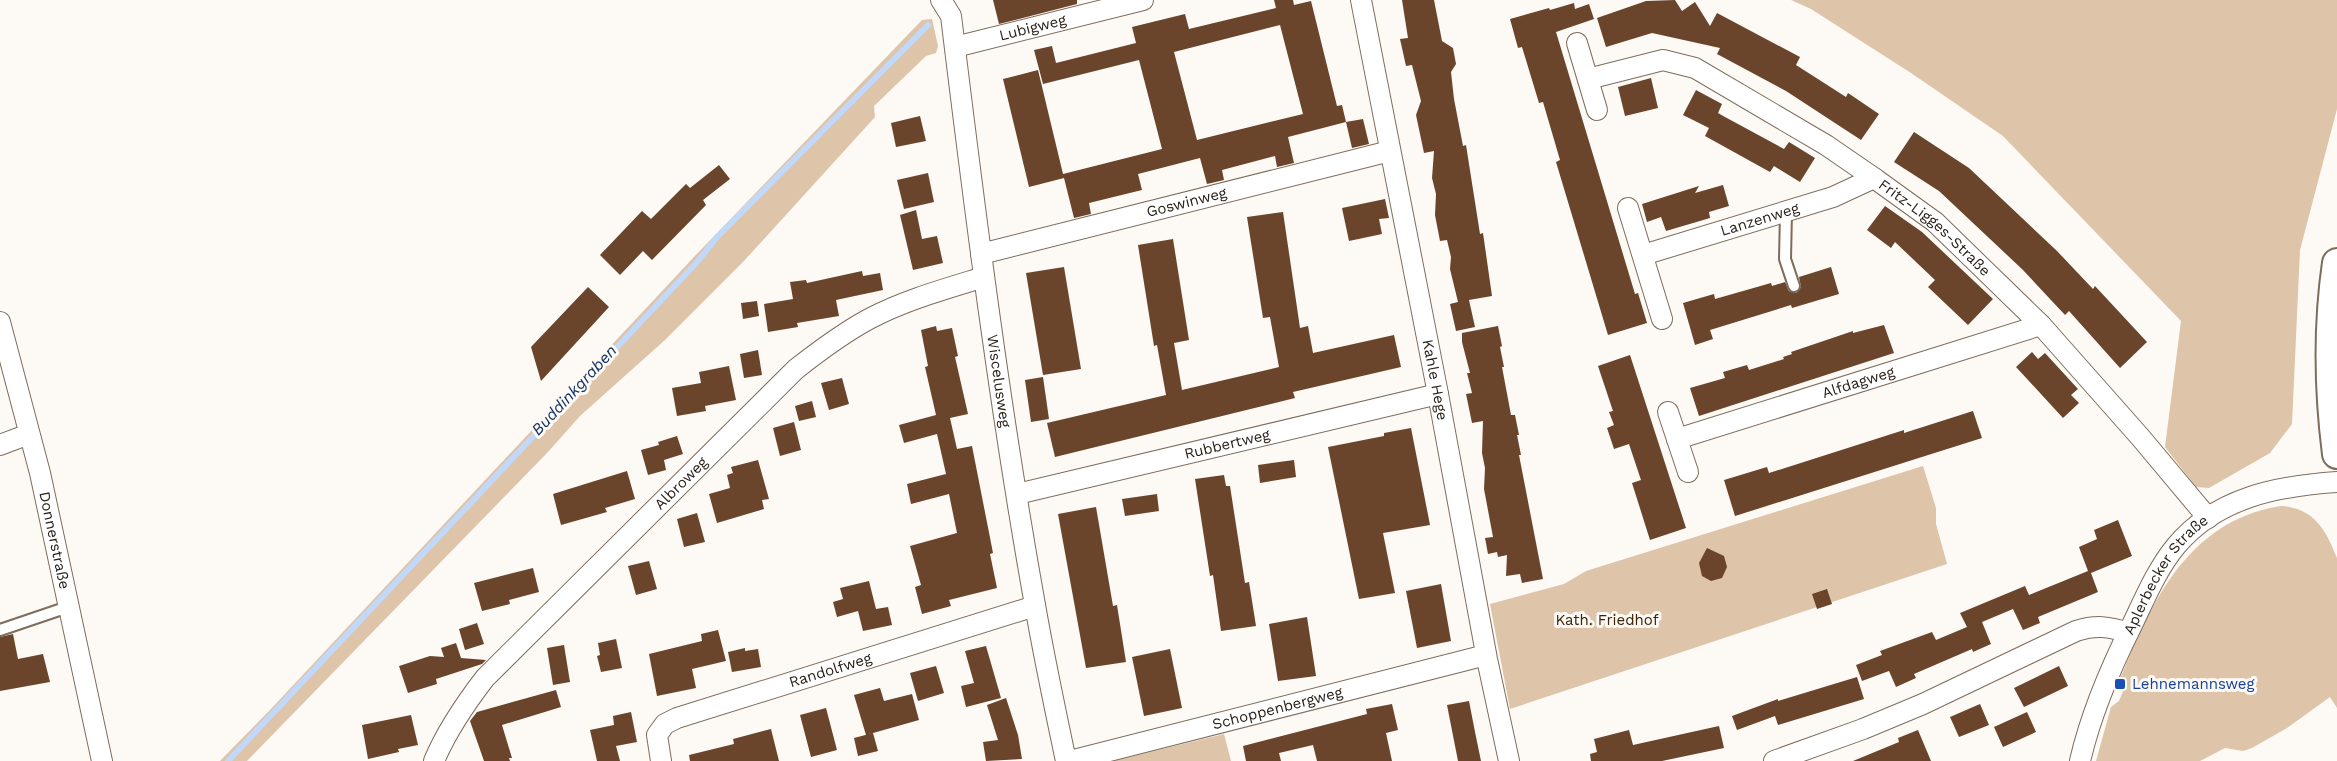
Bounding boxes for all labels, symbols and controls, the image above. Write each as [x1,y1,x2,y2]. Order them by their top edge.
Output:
street label: Lubigweg [997,11,1068,45]
street label: Fritz-Ligges-Straße [1875,175,1994,280]
street label: Goswinweg [1145,183,1229,221]
street label: Lanzenweg [1718,199,1801,240]
street label: Wiscelusweg [983,333,1015,429]
street label: Kahle Hege [1419,338,1452,422]
water label: Buddinkgraben [527,341,621,439]
street label: Alfdagweg [1820,362,1897,402]
street label: Rubbertweg [1183,425,1272,463]
street label: Albroweg [651,453,711,513]
street label: Donnerstraße [35,490,74,591]
street label: Aplerbecker Straße [2120,511,2212,638]
park label: Kath. Friedhof [1555,611,1659,629]
street label: Randolfweg [787,649,874,691]
place label: Lehnemannsweg [2132,675,2254,693]
marker: Lehnemannsweg [2113,677,2127,691]
street label: Schoppenbergweg [1210,683,1344,733]

